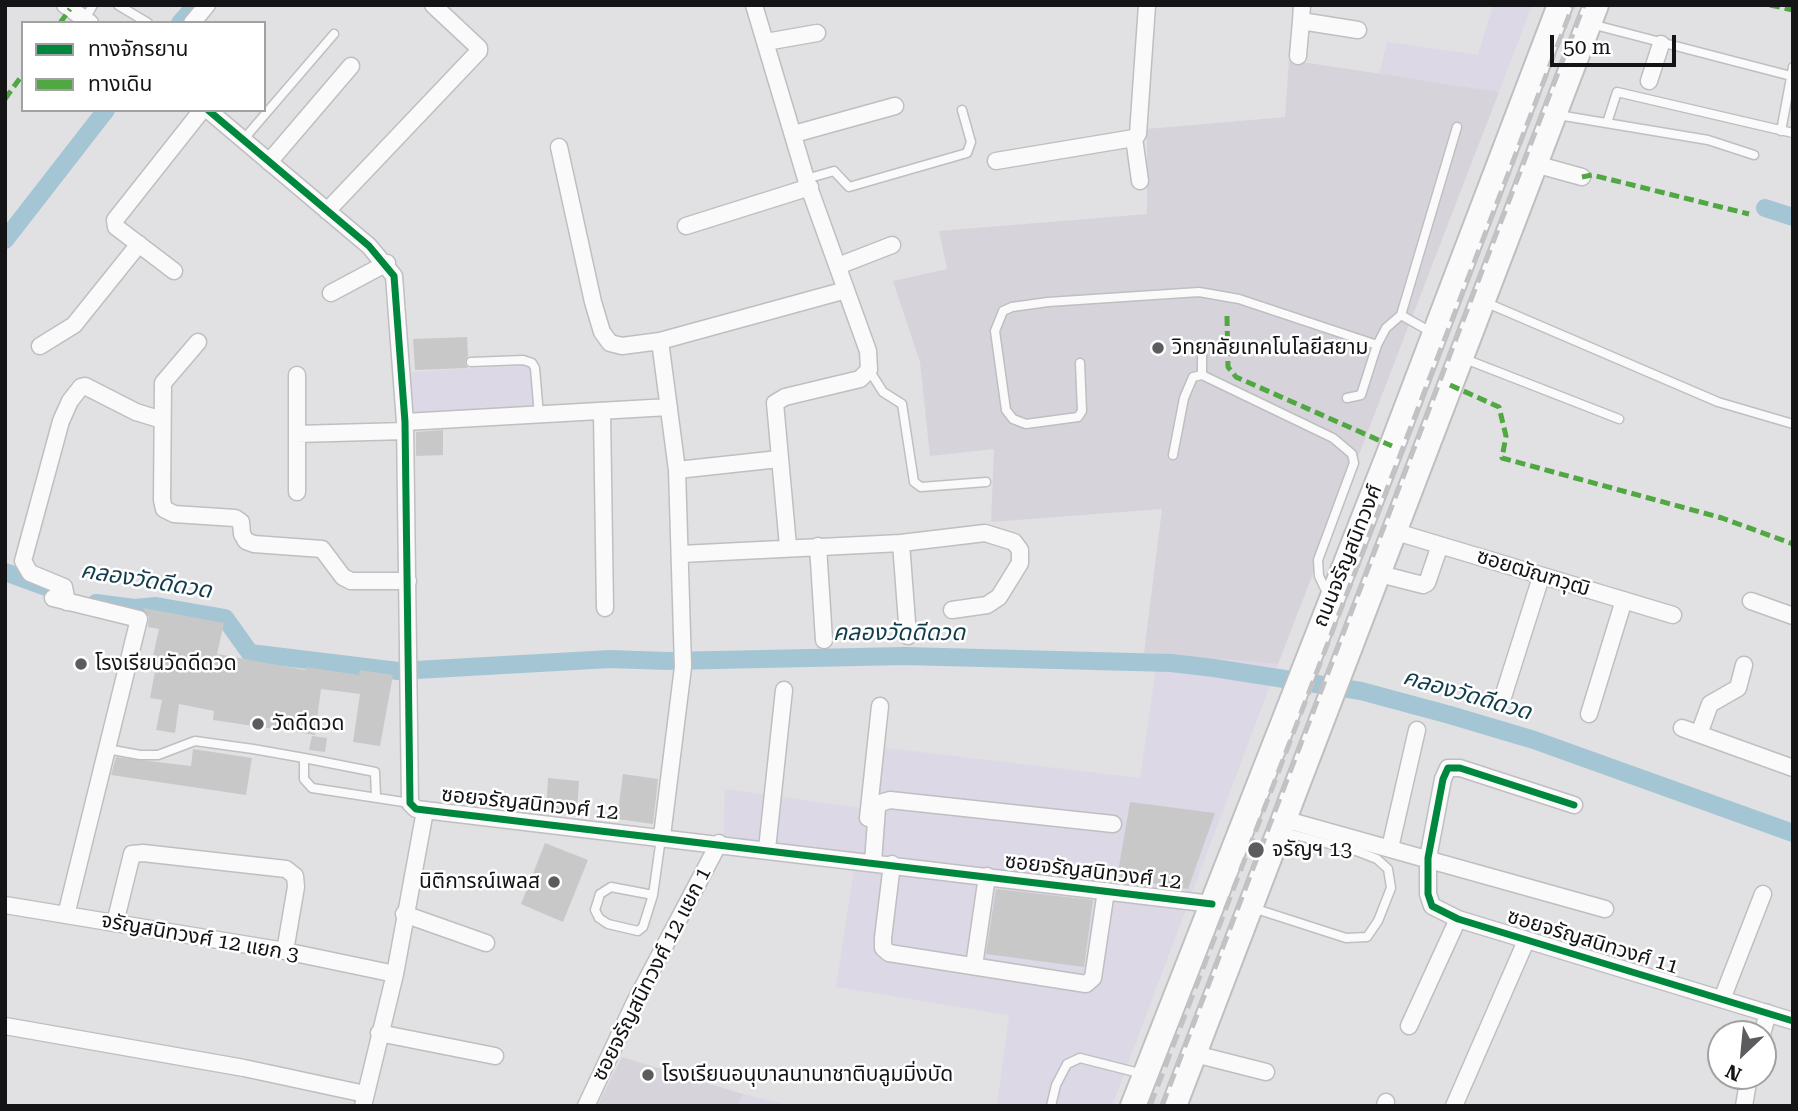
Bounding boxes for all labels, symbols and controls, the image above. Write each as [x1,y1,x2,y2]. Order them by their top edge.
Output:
legend [21,21,266,112]
scale bar [1553,21,1679,65]
text: 50 m [1563,35,1611,59]
text: ทางจักรยาน [88,37,189,61]
text: ทางเดิน [88,72,152,96]
place label: วิทยาลัยเทคโนโลยีสยาม [1172,335,1368,361]
marker: วิทยาลัยเทคโนโลยีสยาม [1150,340,1166,356]
street label: ถนนจรัญสนิทวงศ์ [1308,481,1388,631]
street label: ซอยฒัณฑวุฒิ [1474,544,1592,602]
water label: คลองวัดดีดวด [79,557,213,605]
water label: คลองวัดดีดวด [833,619,965,647]
place label: โรงเรียนวัดดีดวด [95,651,237,677]
marker: โรงเรียนวัดดีดวด [73,656,89,672]
water label: คลองวัดดีดวด [1400,664,1534,726]
place label: วัดดีดวด [272,711,344,737]
marker: วัดดีดวด [250,716,266,732]
street label: ซอยจรัญสนิทวงศ์ 12 [440,782,620,826]
place label: จรัญฯ 13 [1272,837,1352,863]
marker: จรัญฯ 13 [1246,840,1266,860]
street label: ซอยจรัญสนิทวงศ์ 12 [1003,849,1183,895]
street label: ซอยจรัญสนิทวงศ์ 12 แยก 1 [587,863,717,1085]
place label: นิติการณ์เพลส [419,869,540,895]
marker: นิติการณ์เพลส [546,874,562,890]
street label: ซอยจรัญสนิทวงศ์ 11 [1504,904,1682,980]
street label: จรัญสนิทวงศ์ 12 แยก 3 [99,908,301,968]
north arrow [1707,1020,1777,1090]
text: N [1722,1059,1745,1086]
place label: โรงเรียนอนุบาลนานาชาติบลูมมิ่งบัด [662,1062,953,1088]
marker: โรงเรียนอนุบาลนานาชาติบลูมมิ่งบัด [640,1067,656,1083]

